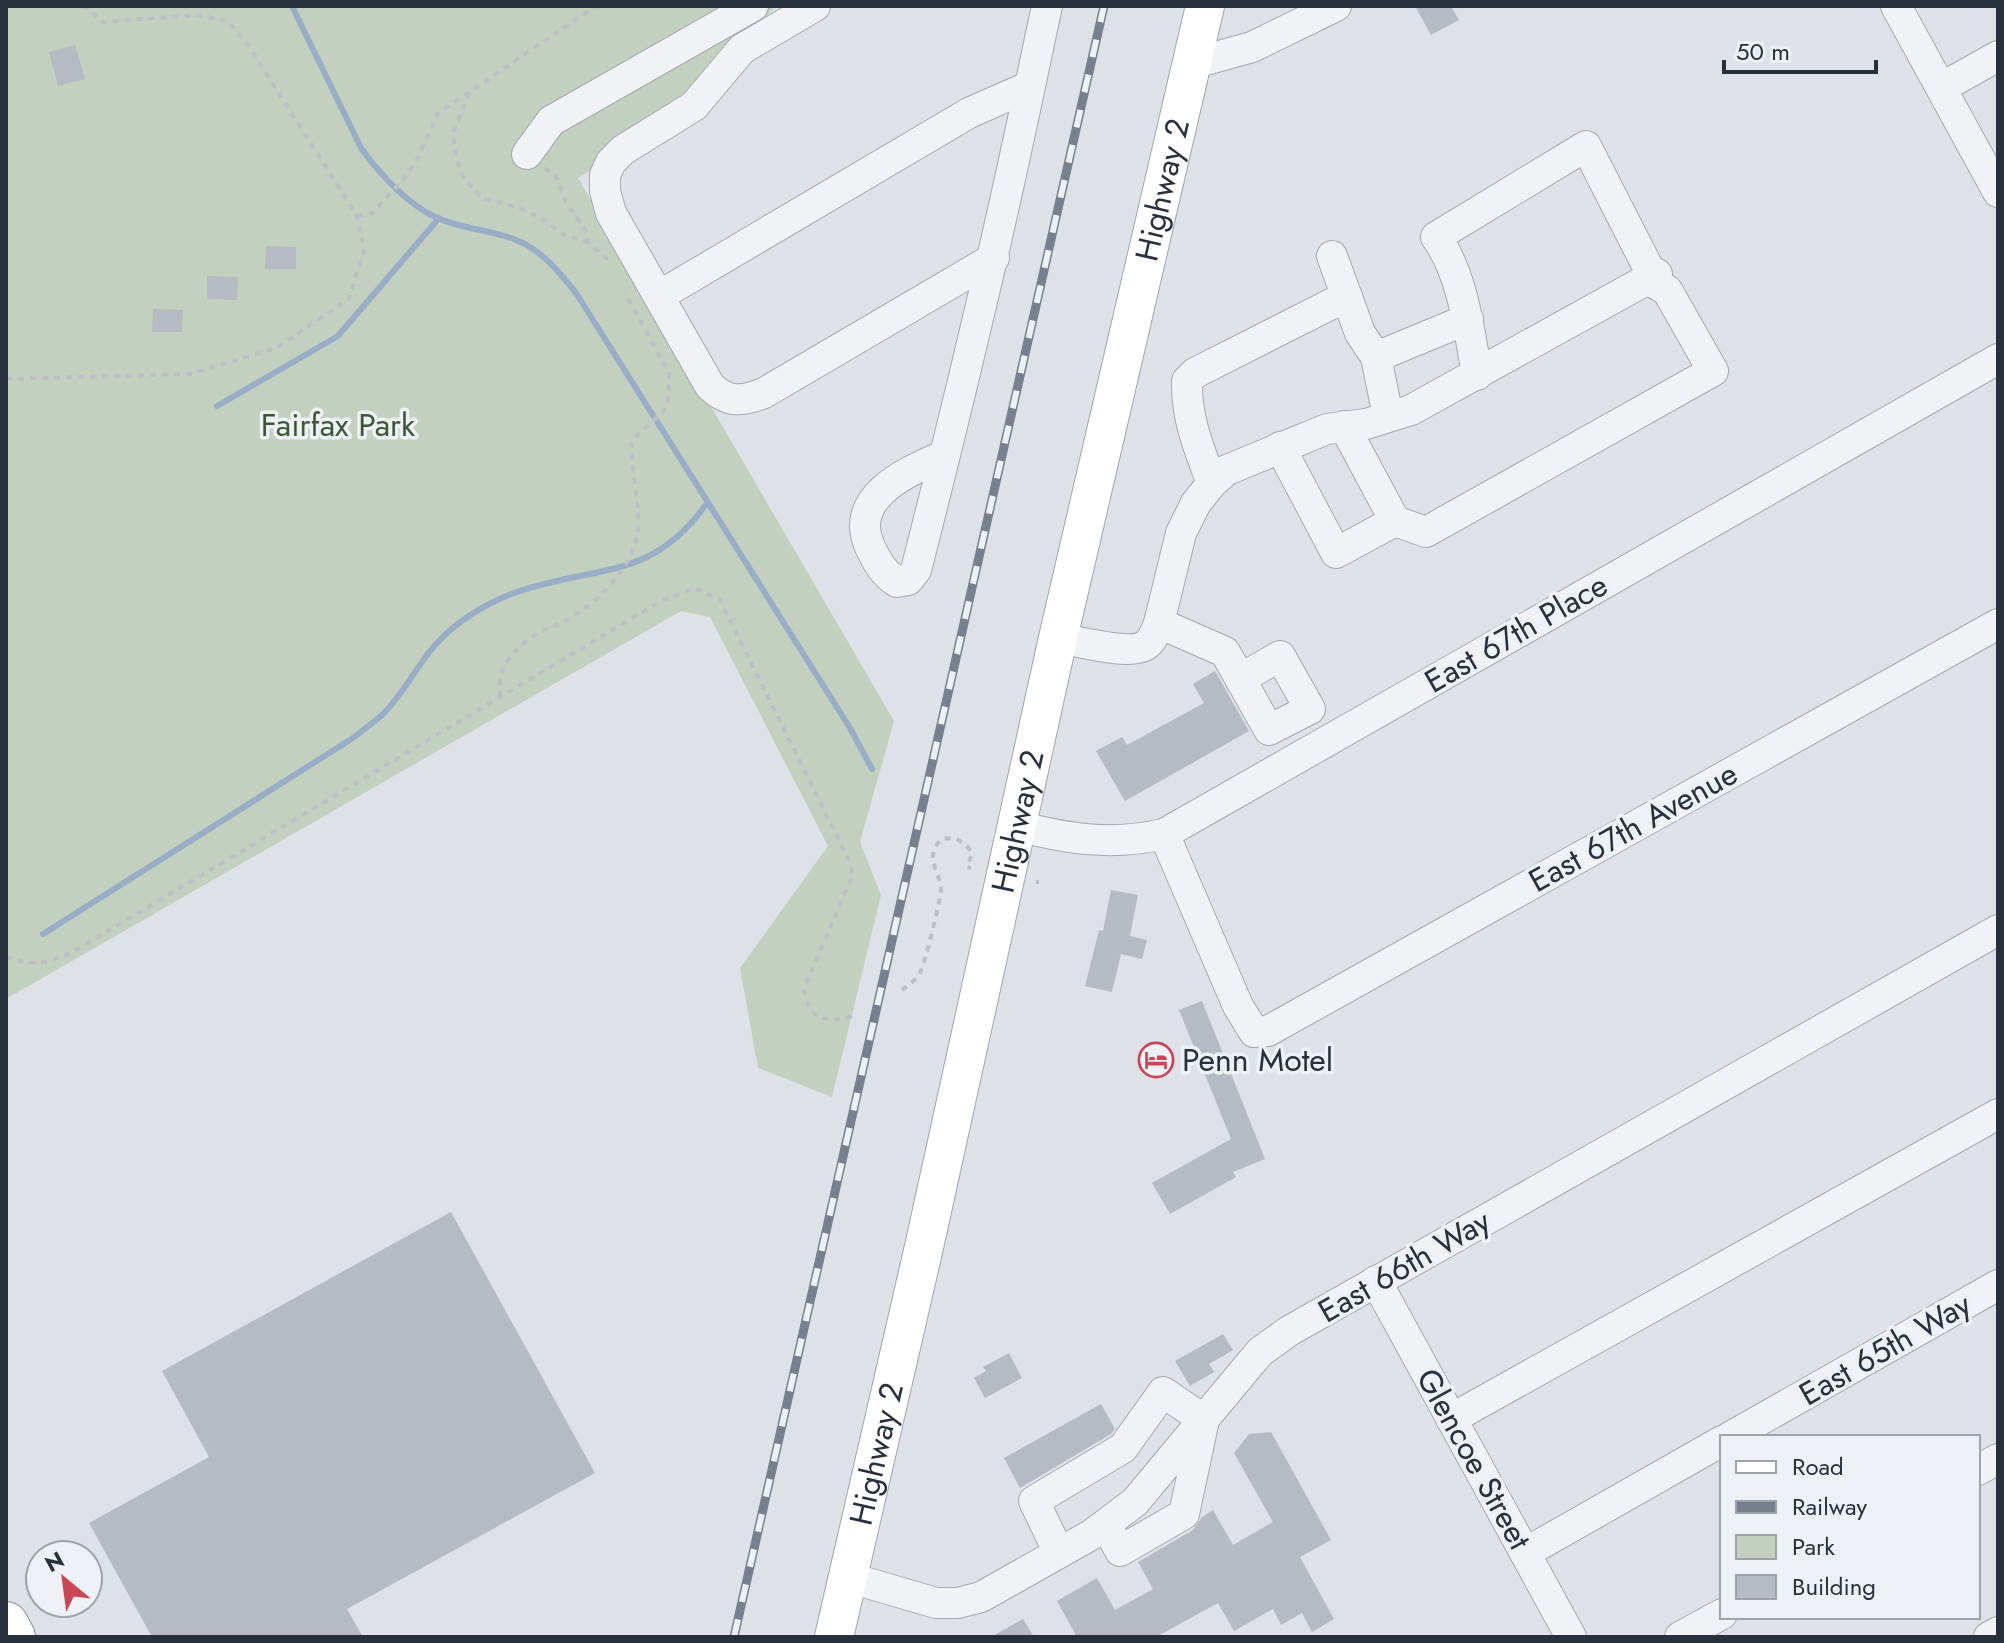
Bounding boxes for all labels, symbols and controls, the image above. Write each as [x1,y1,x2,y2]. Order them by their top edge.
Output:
scale bar [1724,24,1876,74]
text: 50 m [1736,34,1790,69]
street label: Highway 2 [1123,114,1201,266]
park label: Fairfax Park [261,402,416,448]
street label: East 67th Place [1416,562,1616,704]
street label: Highway 2 [980,746,1056,897]
street label: East 67th Avenue [1520,751,1746,903]
place label: Penn Motel [1182,1037,1333,1083]
hotel icon: Penn Motel [1137,1041,1175,1079]
street label: East 66th Way [1309,1198,1499,1334]
street label: East 65th Way [1791,1281,1980,1417]
street label: Glencoe Street [1405,1360,1543,1558]
street label: Highway 2 [838,1378,915,1530]
legend [1720,1435,1980,1619]
text: Road [1792,1449,1844,1484]
text: Railway [1792,1489,1867,1524]
text: Park [1792,1529,1835,1564]
north arrow [24,1539,104,1619]
text: N [39,1543,70,1580]
text: Building [1792,1569,1876,1604]

